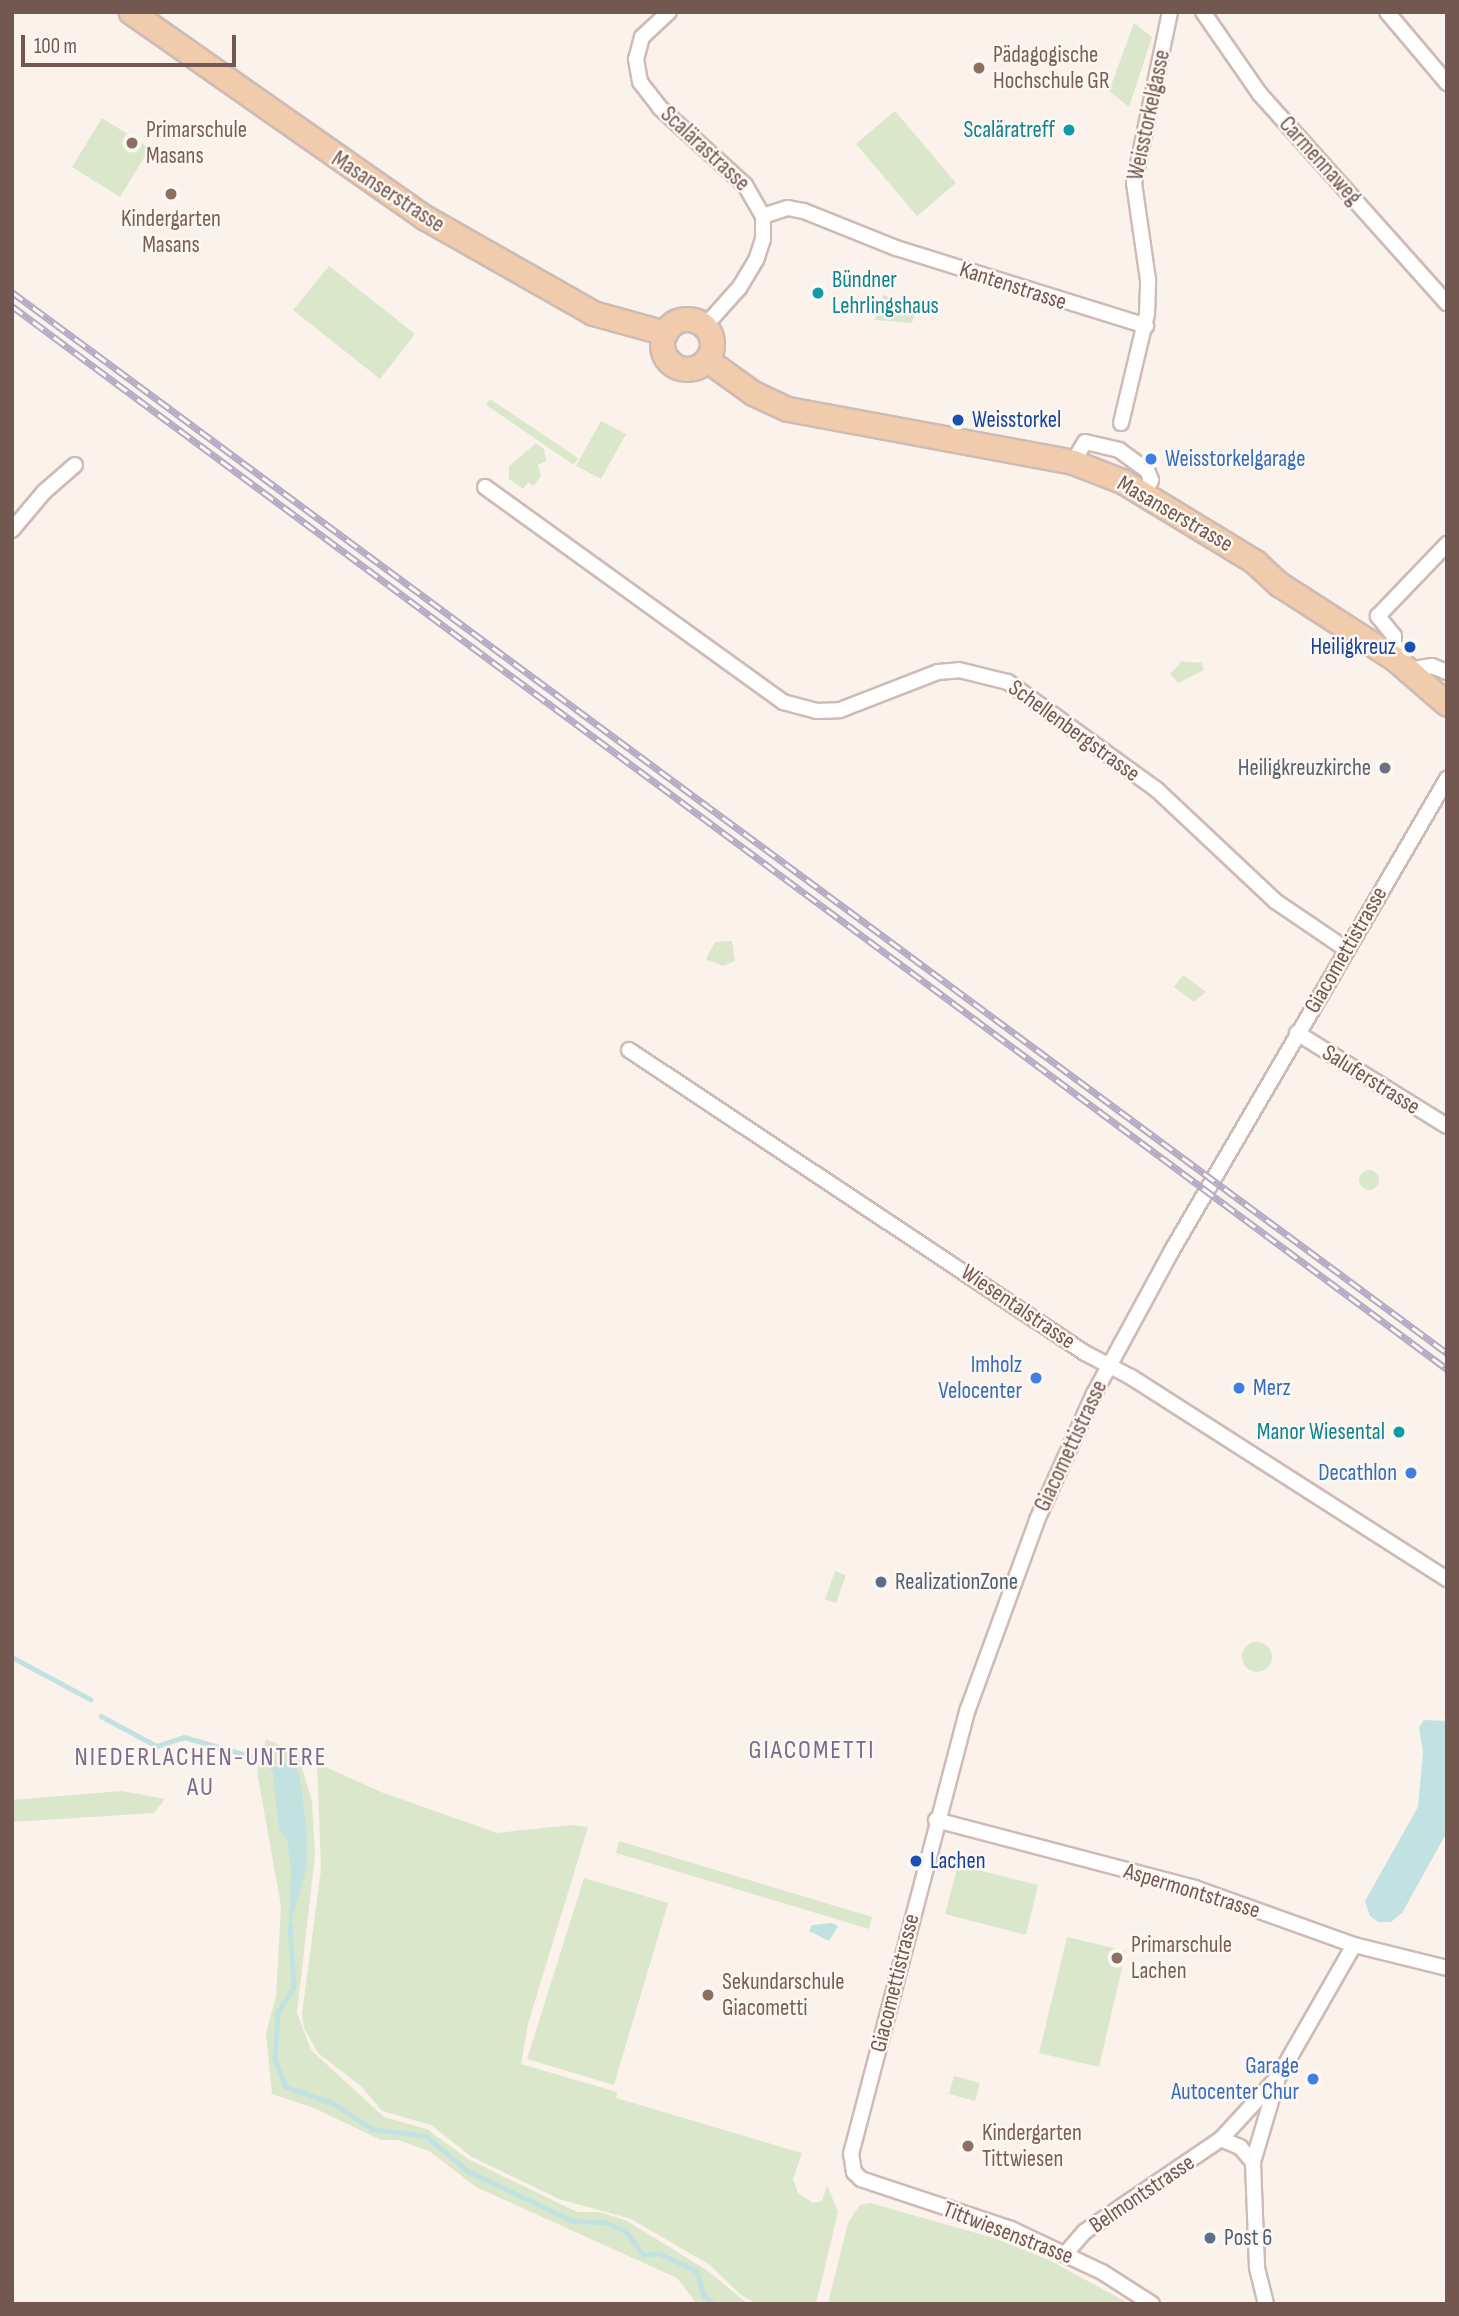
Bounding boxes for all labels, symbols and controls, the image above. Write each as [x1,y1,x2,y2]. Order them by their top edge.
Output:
scale bar [24,21,240,65]
text: 100 m [34,34,77,59]
place label: Pädagogische Hochschule GR [993,41,1110,95]
street label: Weisstorkelgasse [1122,47,1176,183]
marker: Pädagogische Hochschule GR [971,60,987,76]
street label: Scalärastrasse [655,101,755,197]
street label: Carmennaweg [1273,111,1367,211]
place label: Primarschule Masans [146,116,247,170]
place label: Scaläratreff [963,116,1055,144]
marker: Scaläratreff [1061,122,1077,138]
marker: Primarschule Masans [124,135,140,151]
street label: Masanserstrasse [326,145,450,239]
marker: Kindergarten Masans [163,186,179,202]
place label: Kindergarten Masans [121,205,221,259]
street label: Kantenstrasse [956,256,1070,316]
place label: Bündner Lehrlingshaus [832,266,939,320]
marker: Bündner Lehrlingshaus [810,285,826,301]
place label: Weisstorkel [972,406,1061,434]
marker: Weisstorkel [950,412,966,428]
place label: Weisstorkelgarage [1165,445,1305,473]
marker: Weisstorkelgarage [1143,451,1159,467]
street label: Masanserstrasse [1112,470,1238,558]
place label: Heiligkreuz [1310,633,1396,661]
marker: Heiligkreuz [1402,639,1418,655]
street label: Schellenbergstrasse [1003,674,1145,788]
place label: Heiligkreuzkirche [1238,754,1371,782]
marker: Heiligkreuzkirche [1377,760,1393,776]
street label: Giacomettistrasse [1299,882,1393,1018]
street label: Saluferstrasse [1317,1039,1425,1121]
street label: Wiesentalstrasse [956,1259,1080,1355]
place label: Imholz Velocenter [938,1351,1022,1405]
marker: Imholz Velocenter [1028,1370,1044,1386]
place label: Merz [1253,1374,1291,1402]
street label: Giacomettistrasse [1029,1376,1113,1516]
marker: Merz [1231,1380,1247,1396]
place label: Manor Wiesental [1257,1418,1385,1446]
marker: Manor Wiesental [1391,1424,1407,1440]
place label: Decathlon [1318,1459,1397,1487]
marker: Decathlon [1403,1465,1419,1481]
place label: RealizationZone [895,1568,1018,1596]
marker: RealizationZone [873,1574,889,1590]
district label: GIACOMETTI [750,1735,874,1767]
district label: NIEDERLACHEN-UNTERE AU [77,1742,325,1803]
place label: Lachen [930,1847,985,1875]
marker: Lachen [908,1853,924,1869]
street label: Aspermontstrasse [1121,1857,1263,1925]
street label: Giacomettistrasse [865,1911,925,2055]
place label: Primarschule Lachen [1131,1931,1232,1985]
marker: Primarschule Lachen [1109,1950,1125,1966]
place label: Sekundarschule Giacometti [722,1968,844,2022]
marker: Sekundarschule Giacometti [700,1987,716,2003]
place label: Garage Autocenter Chur [1171,2052,1299,2106]
marker: Garage Autocenter Chur [1305,2071,1321,2087]
place label: Kindergarten Tittwiesen [982,2119,1082,2173]
marker: Kindergarten Tittwiesen [960,2138,976,2154]
street label: Belmontstrasse [1084,2149,1200,2239]
street label: Tittwiesenstrasse [939,2196,1077,2270]
place label: Post 6 [1224,2224,1272,2252]
marker: Post 6 [1202,2230,1218,2246]

